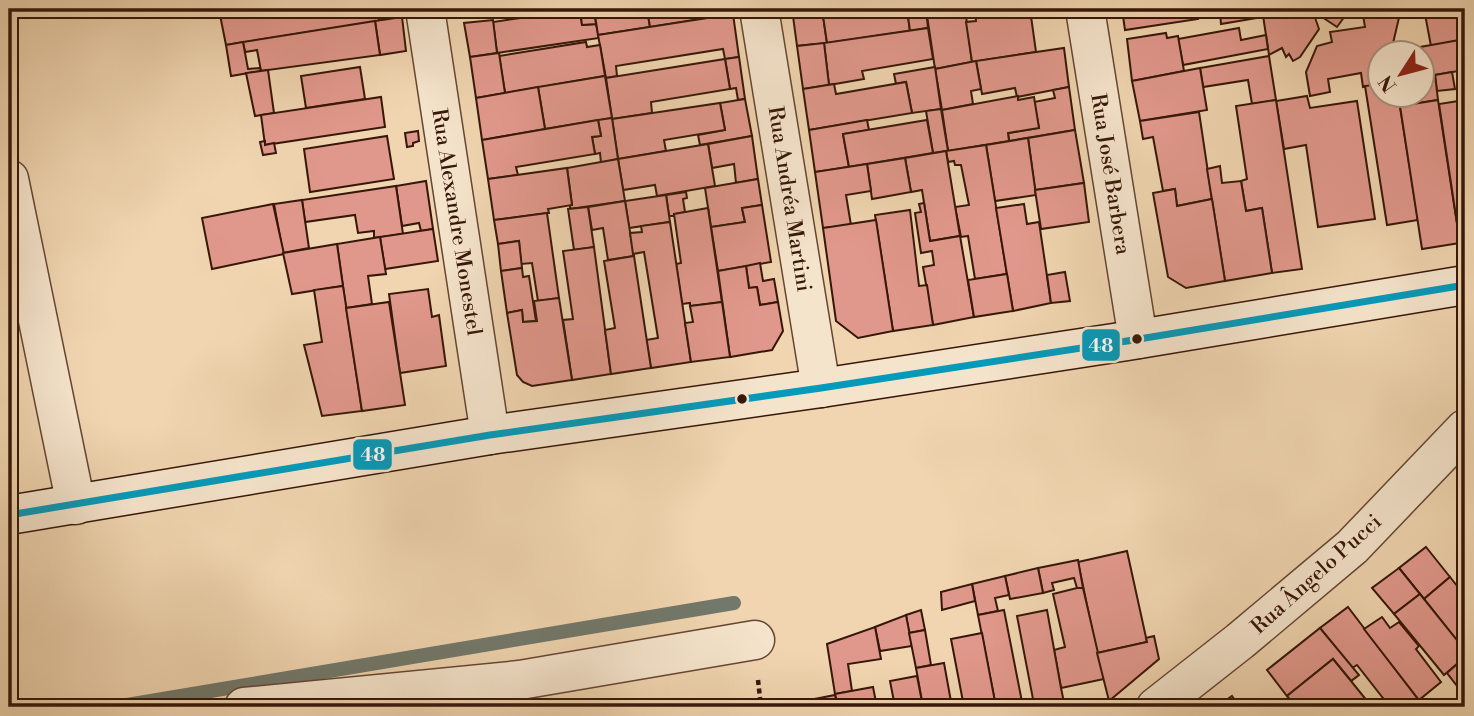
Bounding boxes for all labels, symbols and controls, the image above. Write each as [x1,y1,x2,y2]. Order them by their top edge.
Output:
north arrow [1366,38,1436,108]
text: N [1374,70,1402,97]
street label: Rua José Barbera [1084,92,1136,257]
street label: Rua Andréa Martini [762,105,817,294]
street label: Rua Alexandre Monestel [425,107,487,338]
line badge: 48 [1081,328,1121,362]
unlabelled marker [1130,332,1144,346]
text: 48 [1089,334,1113,358]
unlabelled marker [735,392,749,406]
line badge: 48 [352,438,393,471]
text: 48 [361,443,385,467]
street label: Rua Ângelo Pucci [1245,508,1387,640]

